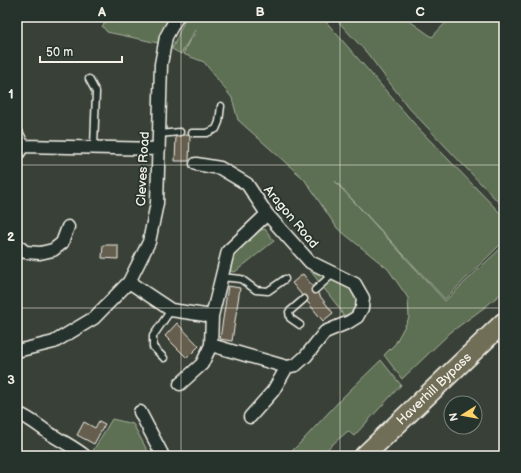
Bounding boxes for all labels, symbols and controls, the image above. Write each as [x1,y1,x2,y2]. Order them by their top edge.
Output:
text: A [97,4,106,20]
text: B [255,4,265,20]
text: C [415,4,425,20]
scale bar [40,38,122,64]
text: 50 m [46,45,73,60]
text: 1 [8,86,14,102]
street label: Cleves Road [133,131,153,207]
street label: Aragon Road [260,182,322,252]
text: 2 [7,229,15,245]
street label: Haverhill Bypass [393,349,475,428]
text: 3 [7,372,15,388]
north arrow [443,395,483,435]
text: N [447,412,461,422]

